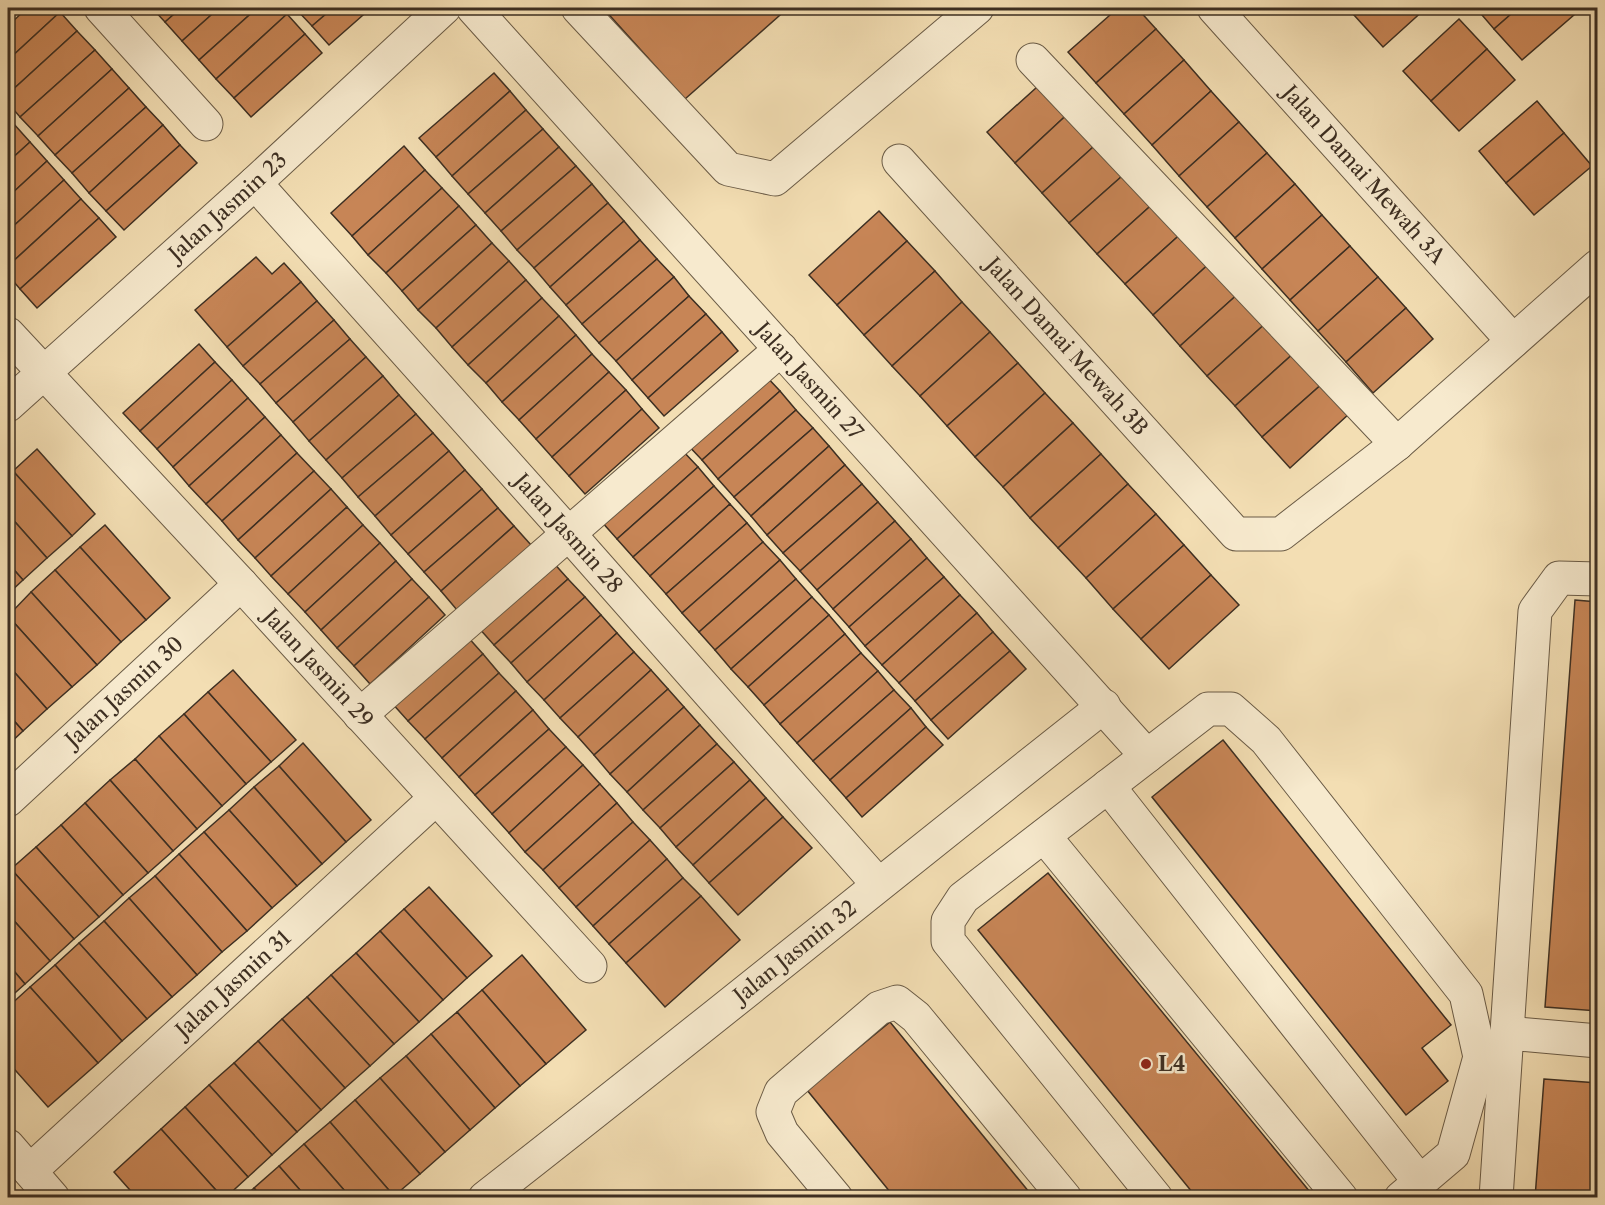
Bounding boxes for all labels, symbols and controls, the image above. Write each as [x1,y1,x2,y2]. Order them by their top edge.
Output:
street label: Jalan Damai Mewah 3A [1276,78,1451,269]
street label: Jalan Jasmin 23 [161,147,292,268]
street label: Jalan Damai Mewah 3B [979,250,1153,440]
street label: Jalan Jasmin 27 [748,315,869,445]
street label: Jalan Jasmin 28 [507,466,628,598]
street label: Jalan Jasmin 29 [256,602,379,732]
street label: Jalan Jasmin 30 [58,631,188,754]
street label: Jalan Jasmin 32 [726,895,861,1010]
street label: Jalan Jasmin 31 [168,925,296,1045]
place label: L4 [1158,1051,1185,1076]
marker: L4 [1139,1057,1153,1071]

